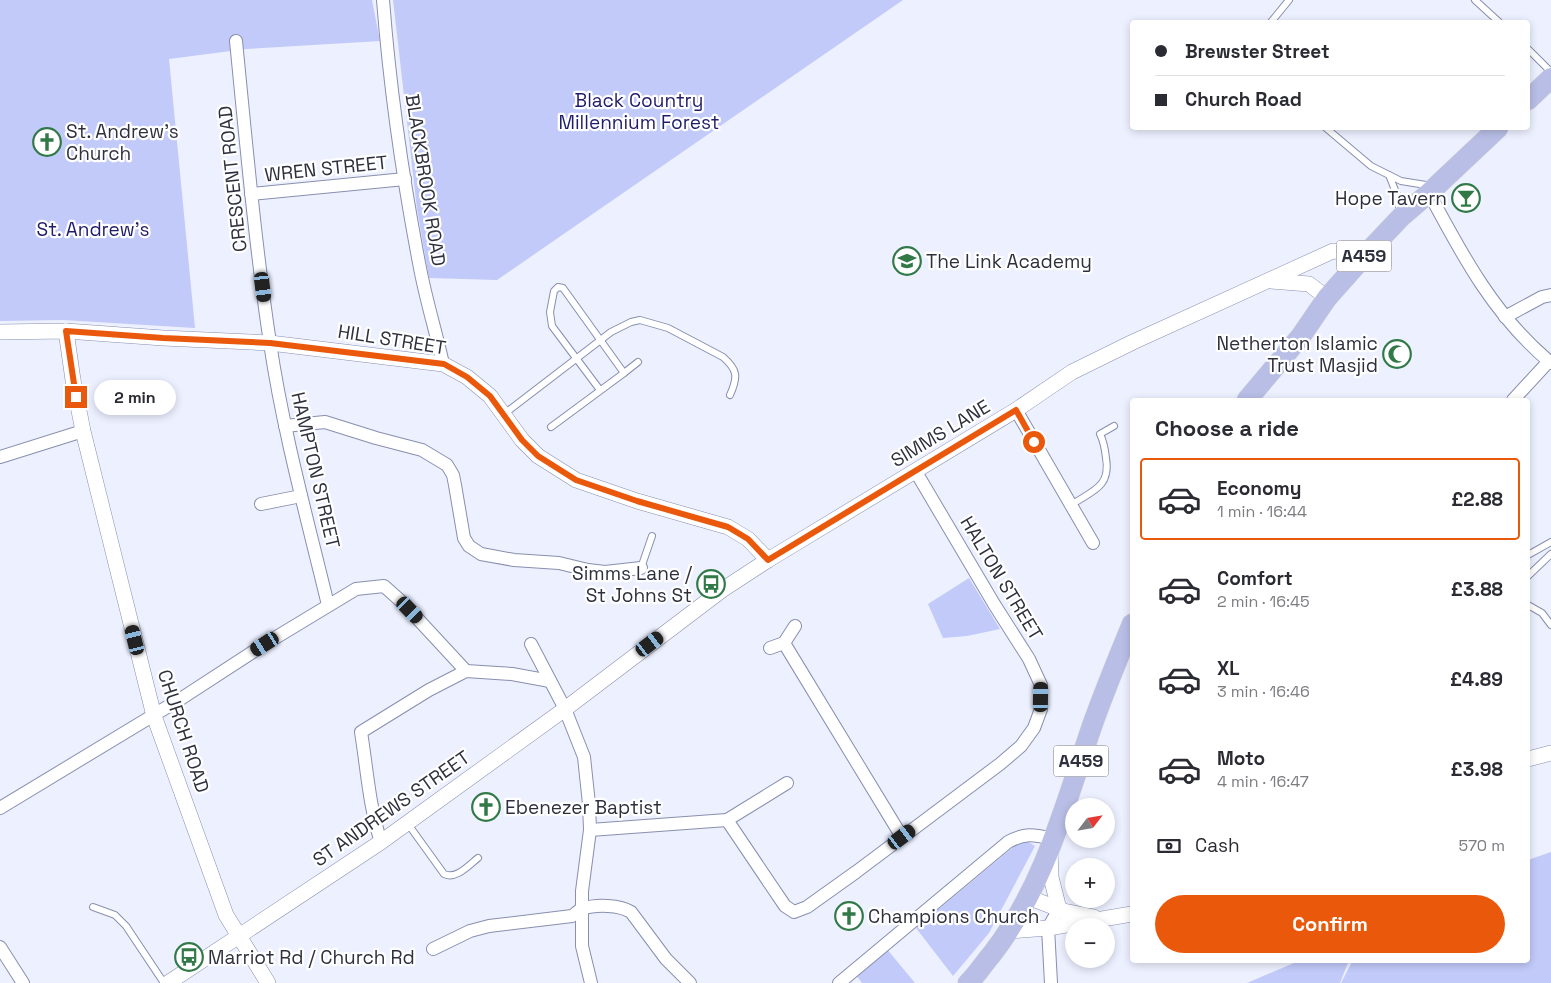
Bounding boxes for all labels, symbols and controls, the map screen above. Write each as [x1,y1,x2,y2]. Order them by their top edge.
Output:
text: Brewster Street [1185,39,1330,64]
text: Church Road [1185,87,1302,112]
park label: Black Country Millennium Forest [559,88,719,135]
street label: BLACKBROOK ROAD [400,92,451,268]
street label: CRESCENT ROAD [212,105,253,253]
place label: St. Andrew's Church [66,119,179,166]
church icon: St. Andrew's Church [32,127,62,157]
street label: WREN STREET [263,150,389,187]
bar icon: Hope Tavern [1451,183,1481,213]
place label: Hope Tavern [1335,186,1447,211]
park label: St. Andrew's [37,217,149,242]
road number: A459 [1336,240,1392,272]
school or university icon: The Link Academy [892,246,922,276]
place label: The Link Academy [926,249,1092,274]
car [253,271,272,303]
street label: HILL STREET [336,319,448,360]
place label: Netherton Islamic Trust Masjid [1216,331,1378,378]
mosque icon: Netherton Islamic Trust Masjid [1382,339,1412,369]
callout: 2 min [94,380,176,414]
route end [65,386,87,408]
text: 2 min [114,387,156,408]
street label: HAMPTON STREET [285,389,346,551]
street label: SIMMS LANE [886,394,994,473]
text: Choose a ride [1155,414,1299,442]
route start [1023,431,1045,453]
text: Economy [1217,476,1301,501]
icon: car [1157,477,1202,522]
text: £2.88 [1451,487,1503,512]
text: 1 min · 16:44 [1217,501,1307,522]
street label: HALTON STREET [955,512,1049,645]
place label: Simms Lane / St Johns St [572,561,693,608]
text: Comfort [1217,566,1293,591]
icon: car [1157,567,1202,612]
bus stop icon: Simms Lane / St Johns St [696,569,726,599]
text: £3.88 [1451,577,1503,602]
text: 2 min · 16:45 [1217,591,1310,612]
car [394,594,425,626]
car [124,624,145,656]
car [633,629,666,659]
car [248,630,281,658]
text: XL [1217,656,1240,681]
icon: car [1157,657,1202,702]
street label: CHURCH ROAD [152,666,215,796]
text: £4.89 [1450,667,1503,692]
text: 3 min · 16:46 [1217,681,1310,702]
car [1033,682,1048,712]
street label: ST ANDREWS STREET [308,745,475,872]
road number: A459 [1054,746,1108,776]
text: Moto [1217,746,1265,771]
icon: car [1157,747,1202,792]
text: £3.98 [1451,757,1503,782]
text: 4 min · 16:47 [1217,771,1309,792]
church icon: Ebenezer Baptist [471,792,501,822]
place label: Ebenezer Baptist [505,795,662,820]
north arrow [1065,798,1115,848]
map controls [1065,798,1115,968]
car [885,822,918,852]
icon: cash [1155,832,1183,860]
text: Cash [1195,833,1240,858]
text: 570 m [1459,835,1505,856]
button: + [1065,858,1115,908]
button: Confirm [1155,895,1505,953]
church icon: Champions Church [834,901,864,931]
place label: Champions Church [868,904,1039,929]
button: − [1065,918,1115,968]
bus stop icon: Marriot Rd / Church Rd [174,942,204,972]
place label: Marriot Rd / Church Rd [208,945,415,970]

